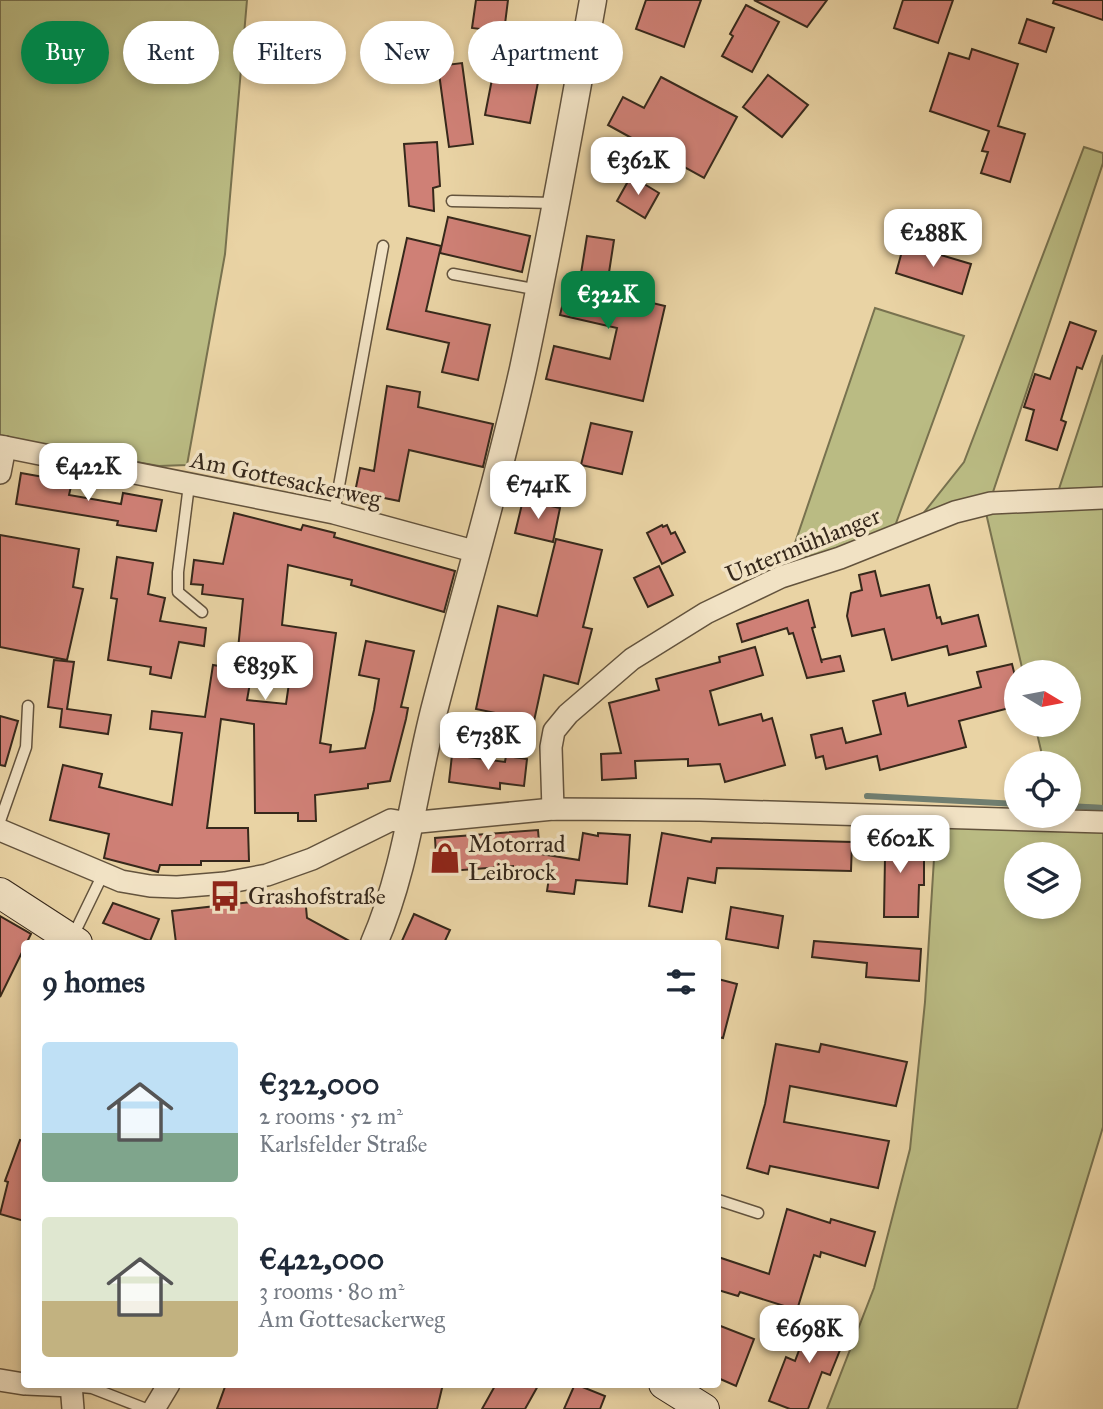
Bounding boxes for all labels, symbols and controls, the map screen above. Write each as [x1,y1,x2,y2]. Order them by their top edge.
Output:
chip: Buy [21,21,109,84]
chip: Rent [123,21,219,84]
chip: Filters [233,21,346,84]
chip: New [360,21,454,84]
chip: Apartment [468,21,623,84]
pin: €362K [589,138,687,197]
text: €362K [607,146,669,174]
pin: €288K [884,210,982,269]
text: €288K [900,218,966,246]
pin: €322K [559,272,657,331]
text: €322K [577,280,639,308]
pin: €422K [39,444,137,503]
street label: Am Gottesackerweg [187,444,385,514]
text: €422K [55,452,121,480]
pin: €741K [489,462,587,521]
text: €741K [506,470,570,498]
street label: Untermühlanger [721,500,885,590]
pin: €839K [216,642,314,702]
text: €839K [233,651,297,679]
north arrow [1004,660,1082,737]
map controls [1004,660,1081,919]
pin: €738K [439,712,537,772]
text: €738K [456,721,520,749]
button: locate [1004,751,1081,828]
pin: €602K [851,816,949,875]
text: €602K [867,824,933,852]
place label: Motorrad Leibrock [468,829,566,887]
shop icon: Motorrad Leibrock [428,841,462,875]
button: layers [1004,842,1081,919]
bus stop icon: Grashofstraße [208,879,242,913]
place label: Grashofstraße [248,881,386,911]
icon: filters [662,963,700,1001]
text: 9 homes [42,964,145,1000]
text: €322,000 [259,1066,379,1102]
icon: home [98,1070,182,1154]
text: 2 rooms · 52 m² [259,1102,403,1130]
text: Karlsfelder Straße [259,1130,427,1158]
text: €422,000 [259,1241,384,1277]
icon: home [98,1245,182,1329]
text: 3 rooms · 80 m² [259,1277,404,1305]
text: Am Gottesackerweg [259,1305,445,1333]
pin: €698K [760,1306,858,1365]
text: €698K [776,1314,842,1342]

